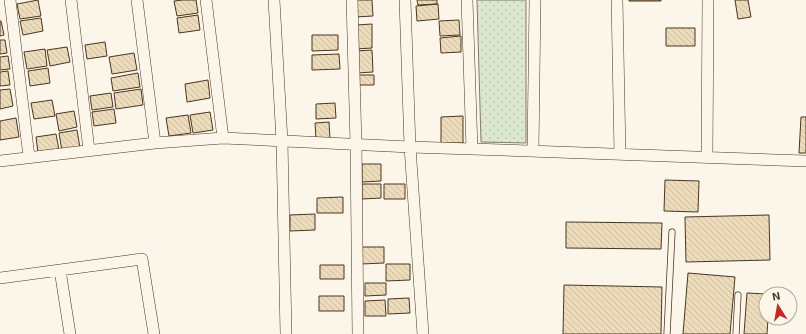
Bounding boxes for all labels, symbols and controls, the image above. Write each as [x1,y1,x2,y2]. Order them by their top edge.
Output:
north arrow [758,286,798,326]
text: N [771,289,781,303]

